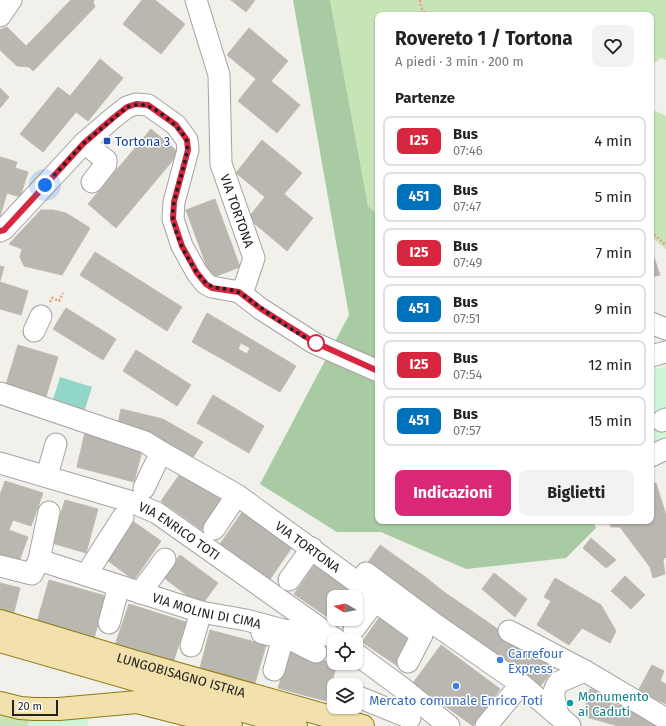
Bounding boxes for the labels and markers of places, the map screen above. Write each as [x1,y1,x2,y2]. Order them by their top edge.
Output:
place label: Tortona 3 [115,134,170,149]
marker: Tortona 3 [102,136,112,146]
unlabelled marker [307,334,325,352]
place label: Carrefour Express [508,646,563,676]
marker: Carrefour Express [495,655,505,665]
marker: Mercato comunale Enrico Toti [451,681,461,691]
place label: Monumento ai Caduti [578,689,649,719]
place label: Mercato comunale Enrico Toti [369,693,543,708]
marker: Monumento ai Caduti [565,698,575,708]

